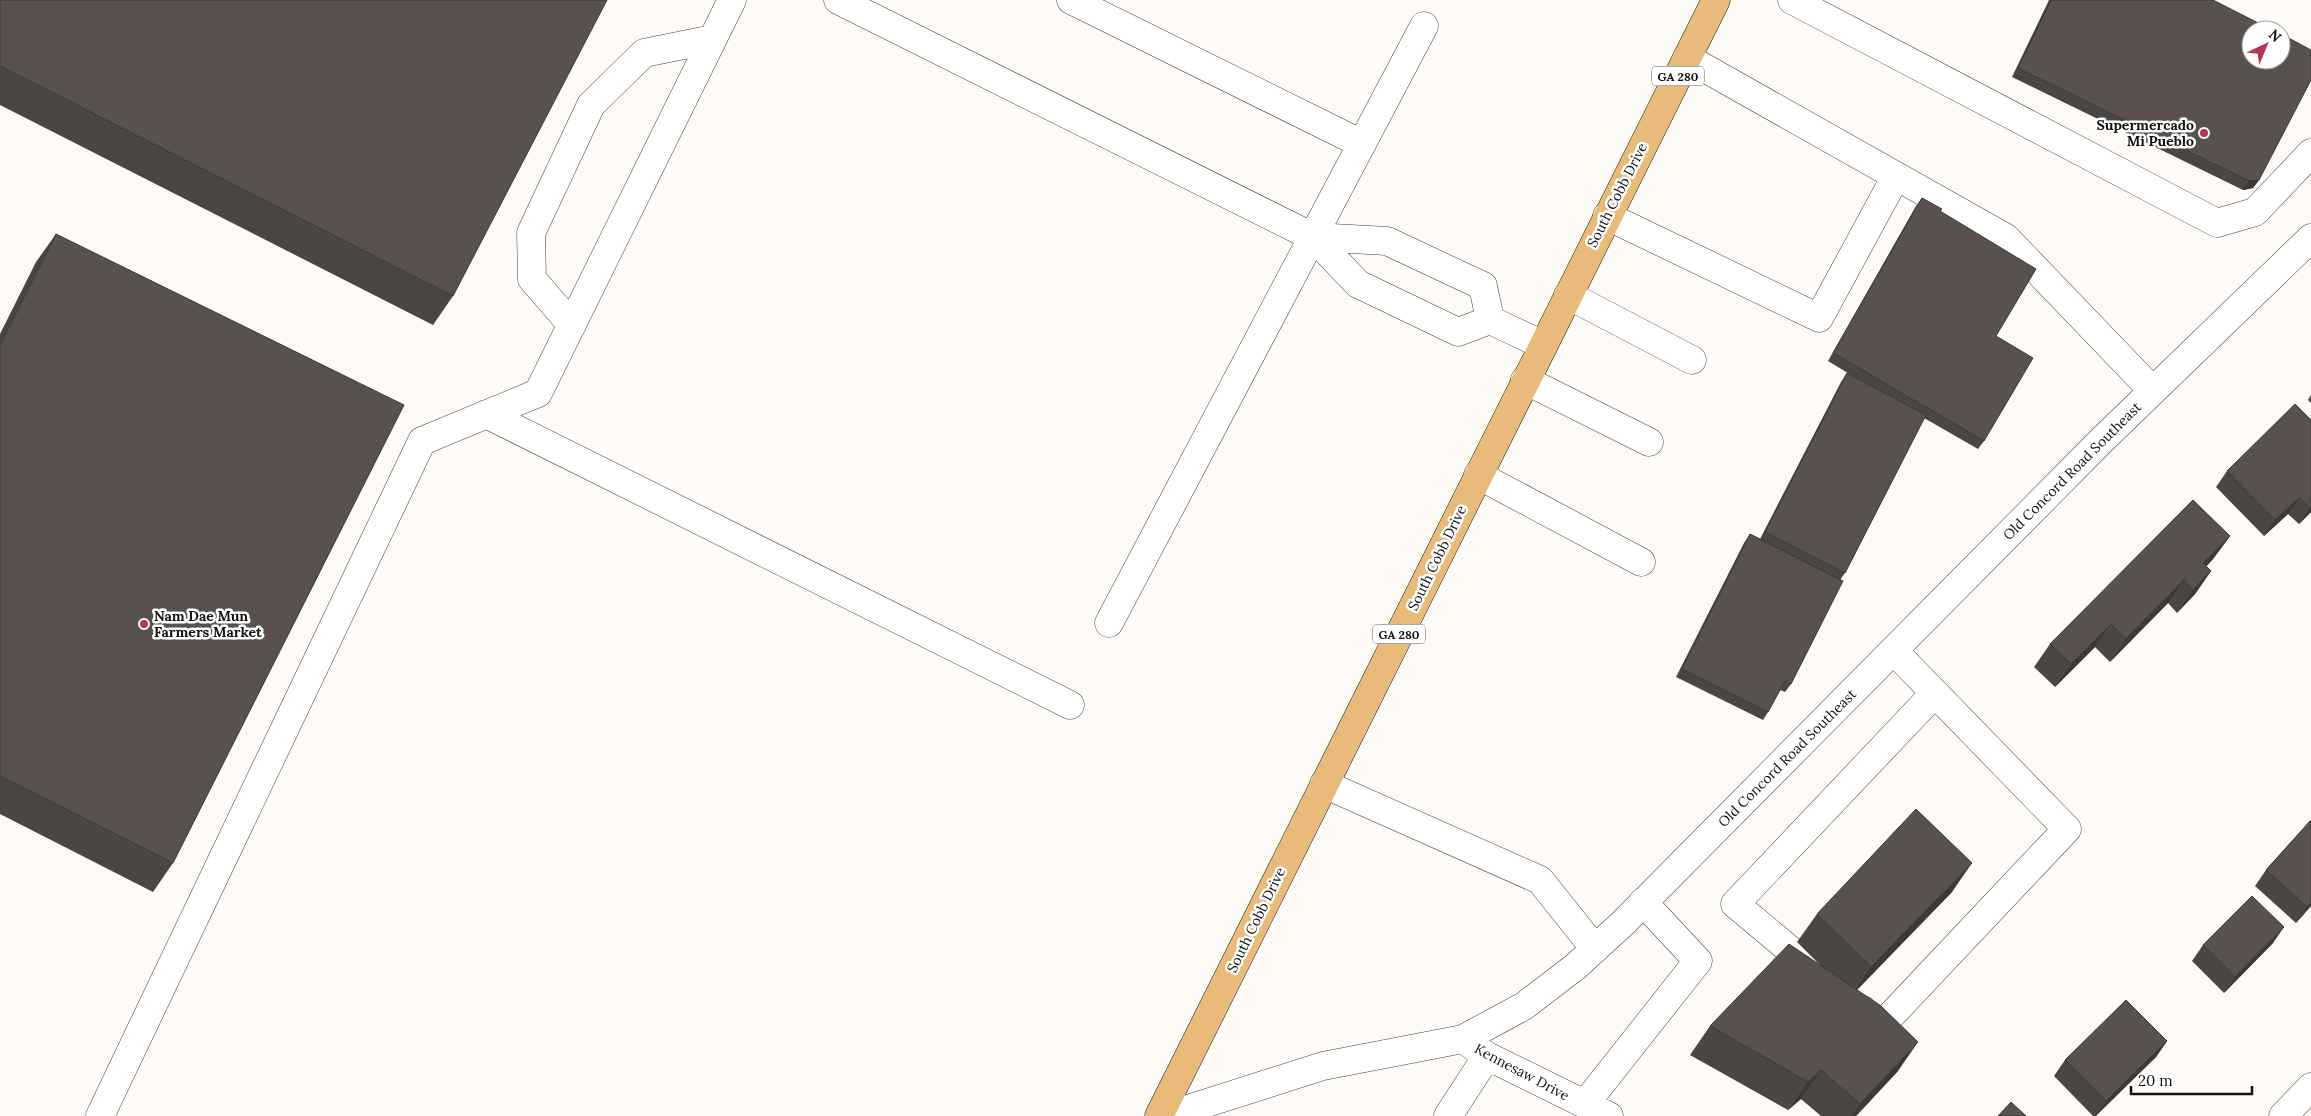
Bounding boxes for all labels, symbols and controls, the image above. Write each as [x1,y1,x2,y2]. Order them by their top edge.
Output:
north arrow [2241,20,2291,70]
text: N [2265,25,2285,46]
road number: GA 280 [1652,66,1704,85]
place label: Supermercado Mi Pueblo [2097,116,2194,150]
marker: Supermercado Mi Pueblo [2198,127,2210,139]
street label: South Cobb Drive [1583,139,1651,250]
street label: Old Concord Road Southeast [1999,398,2145,544]
street label: South Cobb Drive [1404,502,1470,614]
place label: Nam Dae Mun Farmers Market [154,607,262,641]
marker: Nam Dae Mun Farmers Market [138,618,150,630]
road number: GA 280 [1373,624,1425,644]
street label: Old Concord Road Southeast [1714,685,1860,831]
street label: South Cobb Drive [1223,864,1289,976]
street label: Kennesaw Drive [1471,1039,1573,1105]
scale bar [2131,1064,2252,1096]
text: 20 m [2138,1071,2173,1090]

